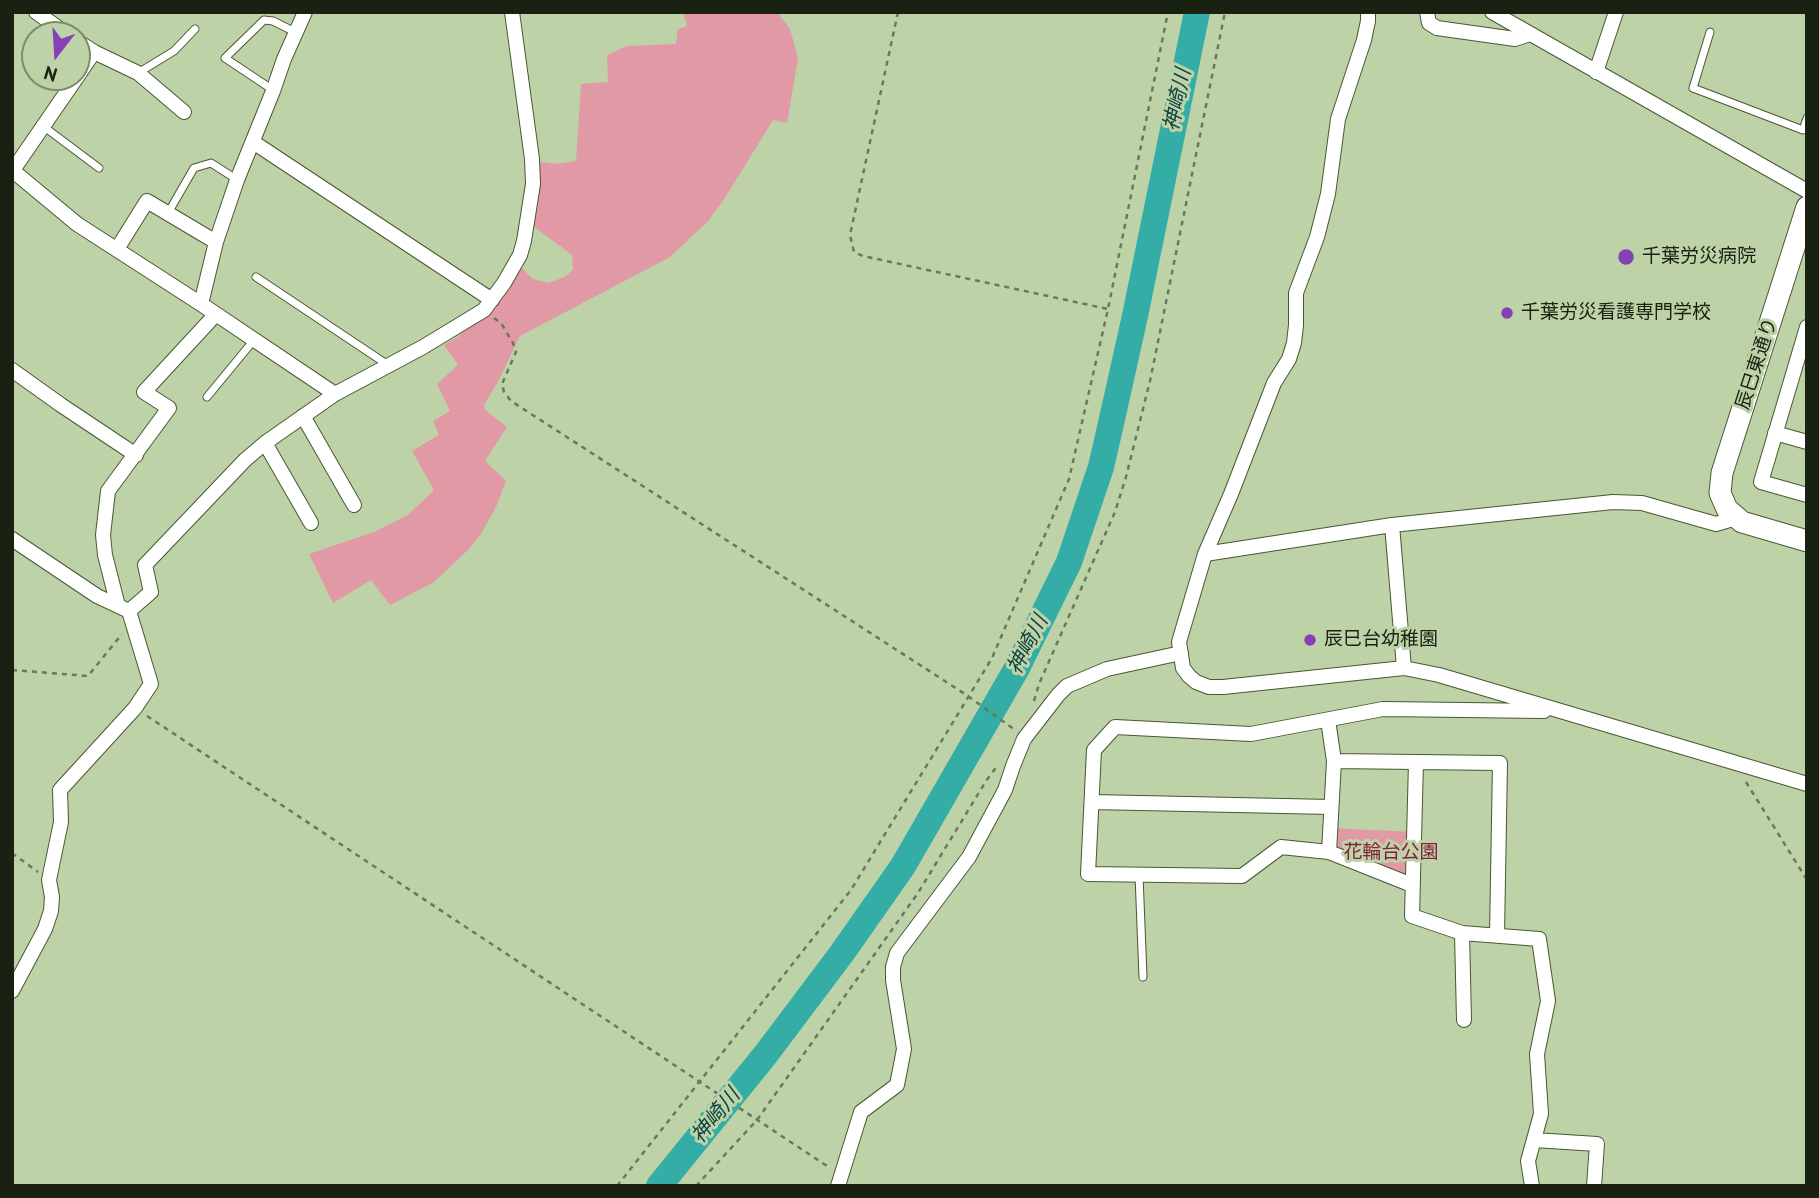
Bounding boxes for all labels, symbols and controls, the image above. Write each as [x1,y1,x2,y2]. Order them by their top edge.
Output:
north arrow [21,21,91,91]
text: N [41,61,60,87]
water label: 神崎川 [1159,67,1197,133]
place label: 千葉労災病院 [1642,246,1756,268]
marker: 千葉労災病院 [1616,247,1636,267]
place label: 千葉労災看護専門学校 [1521,302,1711,324]
marker: 千葉労災看護専門学校 [1499,305,1515,321]
street label: 辰巳東通り [1731,315,1783,413]
water label: 神崎川 [1002,611,1054,679]
place label: 辰巳台幼稚園 [1324,629,1438,651]
marker: 辰巳台幼稚園 [1302,632,1318,648]
park label: 花輪台公園 [1344,842,1438,864]
water label: 神崎川 [686,1084,746,1148]

